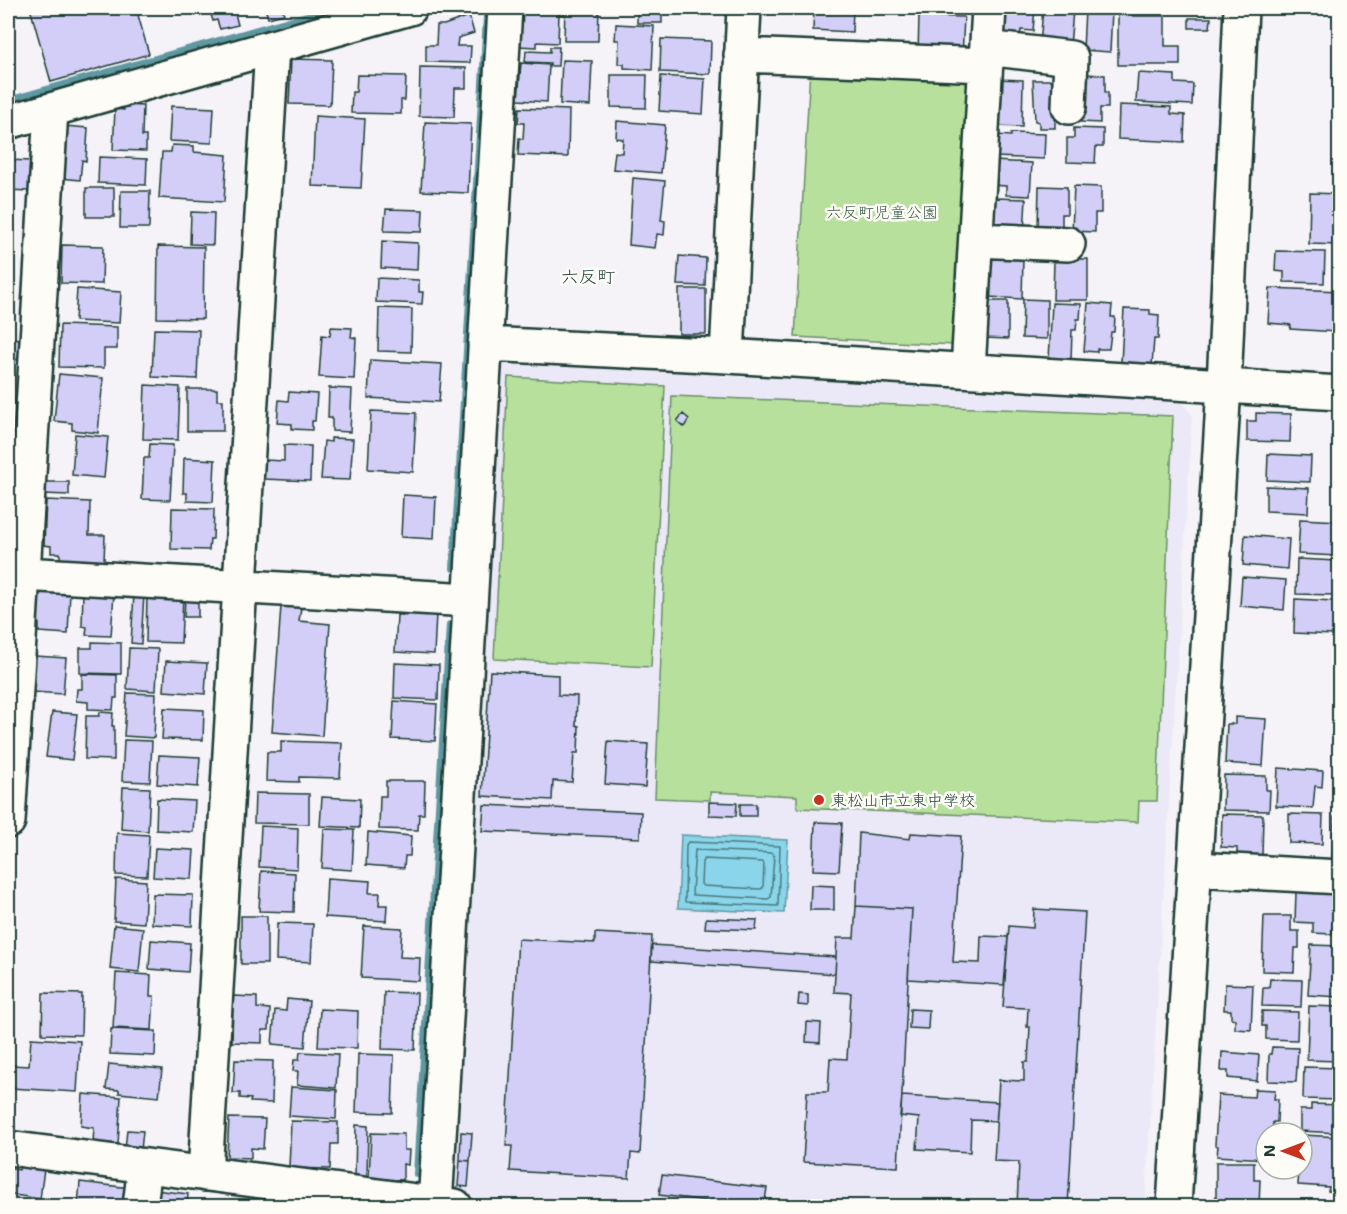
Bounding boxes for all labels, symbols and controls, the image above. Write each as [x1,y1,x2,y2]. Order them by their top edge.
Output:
park label: 六反町児童公園 [826,202,938,223]
district label: 六反町 [561,265,615,289]
place label: 東松山市立東中学校 [831,790,975,811]
marker: 東松山市立東中学校 [812,793,826,807]
north arrow [1254,1121,1314,1181]
text: N [1259,1145,1280,1157]

